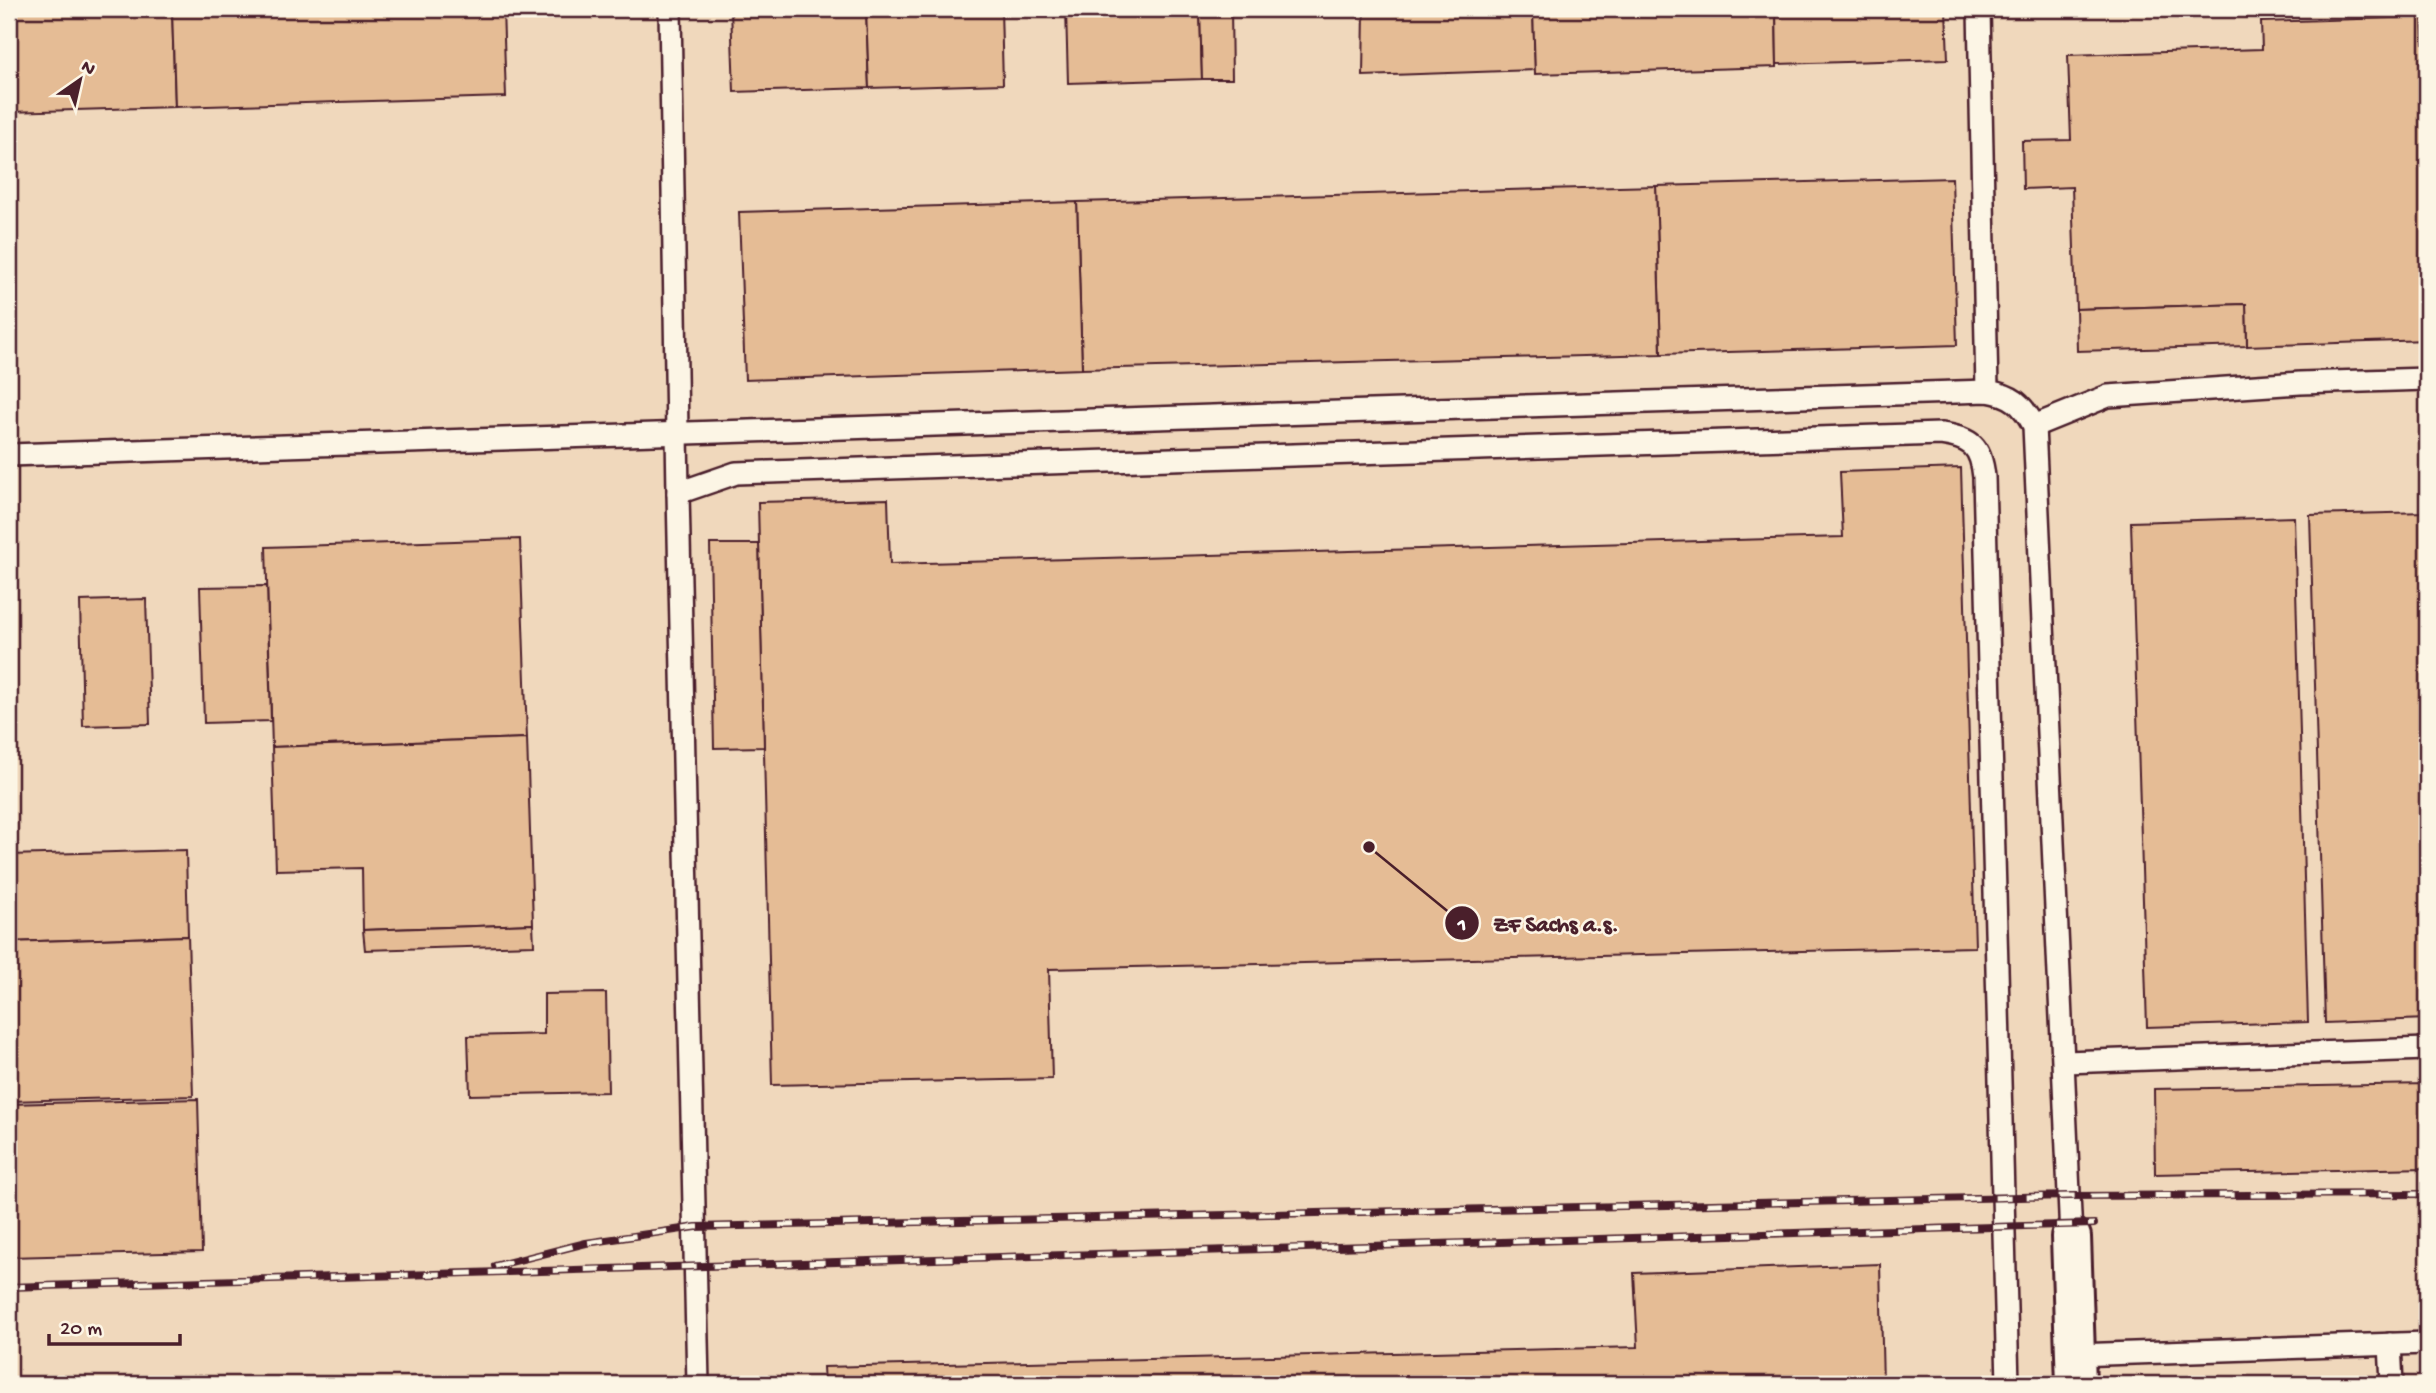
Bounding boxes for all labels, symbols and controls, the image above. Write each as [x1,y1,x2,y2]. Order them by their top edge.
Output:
north arrow [46,46,116,116]
text: N [76,56,99,82]
callout: ZF Sachs a.s. [1445,901,1633,945]
text: ZF Sachs a.s. [1493,913,1619,940]
text: 1 [1457,914,1466,939]
scale bar [49,1302,180,1346]
text: 20 m [60,1318,102,1343]

